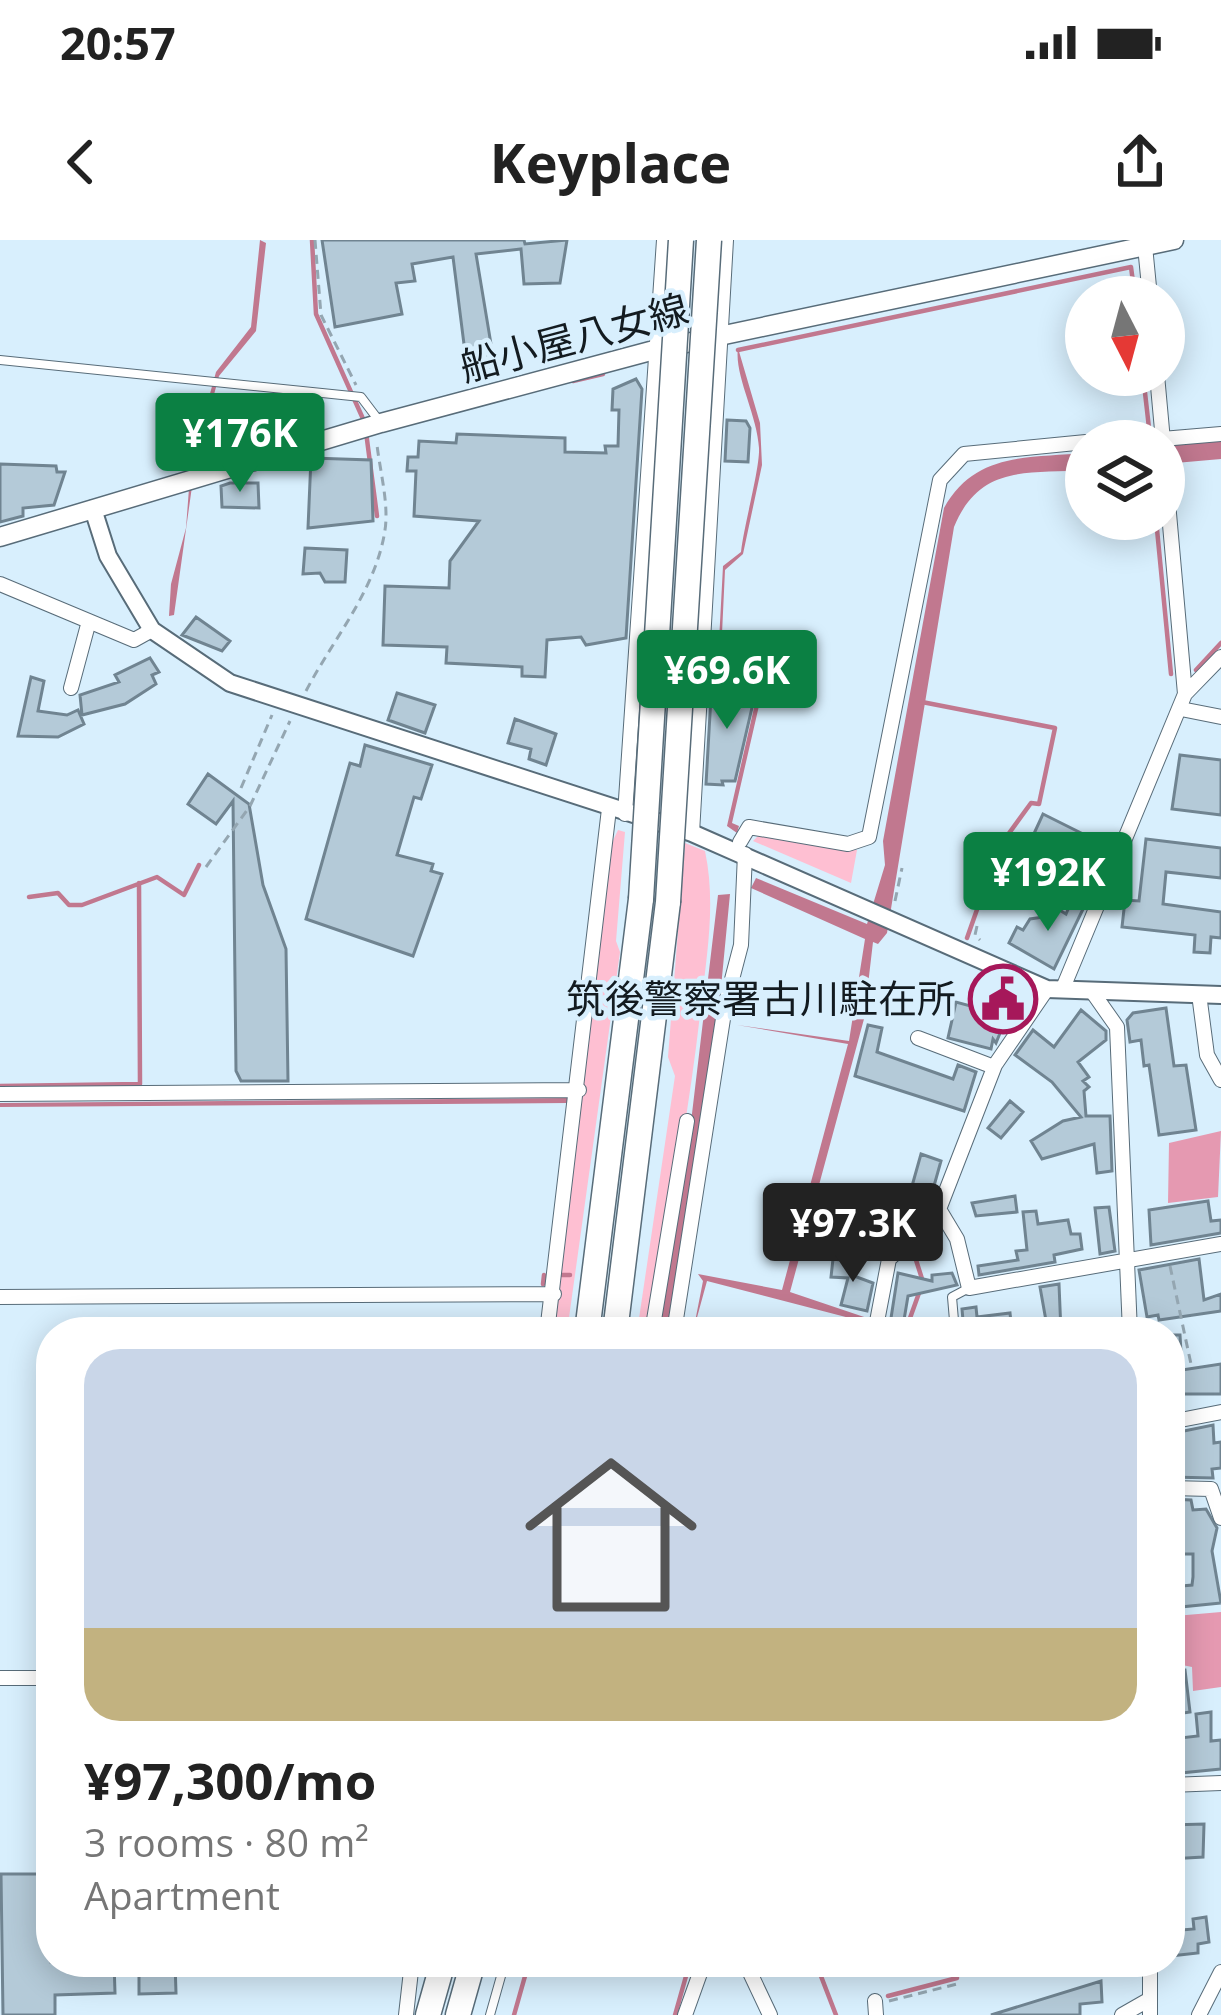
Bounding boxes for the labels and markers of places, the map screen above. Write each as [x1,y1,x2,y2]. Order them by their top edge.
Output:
pin: ¥176K [156,393,324,495]
pin: ¥69.6K [629,630,825,732]
pin: ¥192K [964,832,1132,934]
public building icon: 筑後警察署古川駐在所 [968,964,1038,1034]
place label: 筑後警察署古川駐在所 [566,971,956,1024]
pin: ¥97.3K [755,1183,951,1285]

